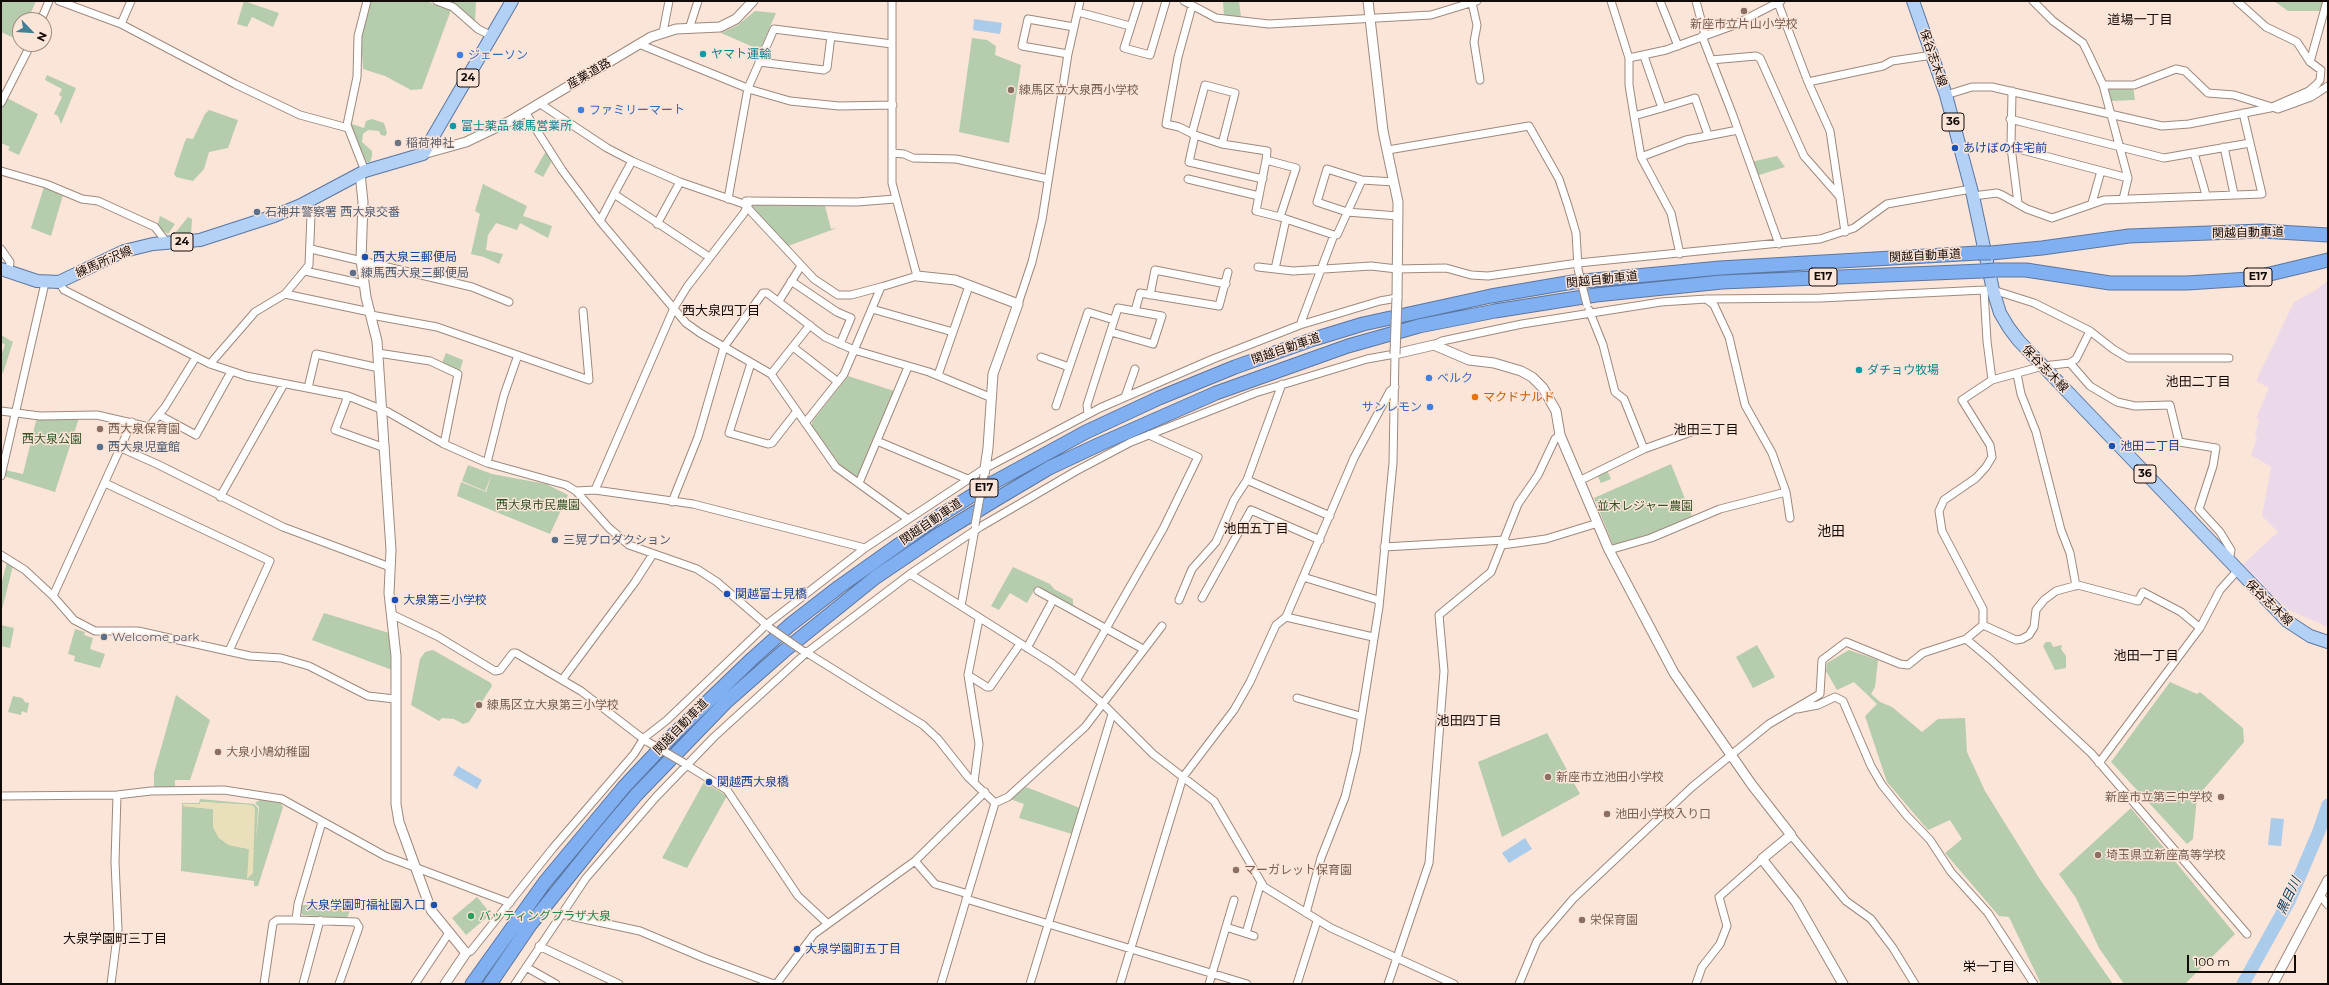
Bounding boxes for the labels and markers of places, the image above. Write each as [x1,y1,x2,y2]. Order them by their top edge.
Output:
marker: 新座市立片山小学校 [1739,6,1749,16]
place label: 新座市立片山小学校 [1690,17,1798,31]
place label: ヤマト運輸 [711,47,771,61]
place label: ジェーソン [468,48,528,62]
marker: ヤマト運輸 [698,49,708,59]
marker: ジェーソン [455,50,465,60]
place label: 練馬区立大泉西小学校 [1019,83,1139,97]
marker: 練馬区立大泉西小学校 [1006,85,1016,95]
place label: ファミリーマート [589,103,685,117]
marker: ファミリーマート [576,105,586,115]
place label: 富士薬品 練馬営業所 [461,119,572,133]
marker: 富士薬品 練馬営業所 [448,121,458,131]
place label: 稲荷神社 [406,136,454,150]
marker: 稲荷神社 [393,138,403,148]
place label: あけぼの住宅前 [1963,141,2047,155]
marker: あけぼの住宅前 [1950,143,1960,153]
place label: 石神井警察署 西大泉交番 [265,205,400,219]
marker: 石神井警察署 西大泉交番 [252,207,262,217]
place label: 西大泉三郵便局 [373,250,457,264]
marker: 西大泉三郵便局 [360,252,370,262]
place label: 練馬西大泉三郵便局 [361,266,469,280]
marker: 練馬西大泉三郵便局 [348,268,358,278]
place label: ダチョウ牧場 [1867,363,1939,377]
marker: ダチョウ牧場 [1854,365,1864,375]
place label: ベルク [1437,371,1473,385]
marker: ベルク [1424,373,1434,383]
place label: マクドナルド [1483,390,1555,404]
marker: マクドナルド [1470,392,1480,402]
place label: サンレモン [1362,400,1422,414]
marker: サンレモン [1425,402,1435,412]
place label: 西大泉保育園 [108,422,180,436]
marker: 西大泉保育園 [95,424,105,434]
place label: 池田二丁目 [2120,439,2180,453]
place label: 西大泉児童館 [108,440,180,454]
marker: 池田二丁目 [2107,441,2117,451]
marker: 西大泉児童館 [95,442,105,452]
place label: 三晃プロダクション [563,533,671,547]
marker: 三晃プロダクション [550,535,560,545]
place label: 関越富士見橋 [735,587,807,601]
marker: 関越富士見橋 [722,589,732,599]
place label: 大泉第三小学校 [403,593,487,607]
marker: 大泉第三小学校 [390,595,400,605]
place label: Welcome park [112,630,200,644]
marker: Welcome park [99,632,109,642]
place label: 練馬区立大泉第三小学校 [487,698,619,712]
marker: 練馬区立大泉第三小学校 [474,700,484,710]
place label: 大泉小鳩幼稚園 [226,745,310,759]
marker: 大泉小鳩幼稚園 [213,747,223,757]
place label: 新座市立池田小学校 [1556,770,1664,784]
marker: 新座市立池田小学校 [1543,772,1553,782]
place label: 関越西大泉橋 [717,775,789,789]
marker: 関越西大泉橋 [704,777,714,787]
place label: 新座市立第三中学校 [2105,790,2213,804]
marker: 新座市立第三中学校 [2216,792,2226,802]
place label: 池田小学校入り口 [1615,807,1711,821]
marker: 池田小学校入り口 [1602,809,1612,819]
place label: 埼玉県立新座高等学校 [2106,848,2226,862]
marker: 埼玉県立新座高等学校 [2093,850,2103,860]
place label: マーガレット保育園 [1244,863,1352,877]
marker: マーガレット保育園 [1231,865,1241,875]
place label: 大泉学園町福祉園入口 [306,898,426,912]
marker: 大泉学園町福祉園入口 [429,900,439,910]
place label: バッティングプラザ大泉 [479,909,611,923]
marker: バッティングプラザ大泉 [466,911,476,921]
place label: 栄保育園 [1590,913,1638,927]
marker: 栄保育園 [1577,915,1587,925]
place label: 大泉学園町五丁目 [805,942,901,956]
marker: 大泉学園町五丁目 [792,944,802,954]

